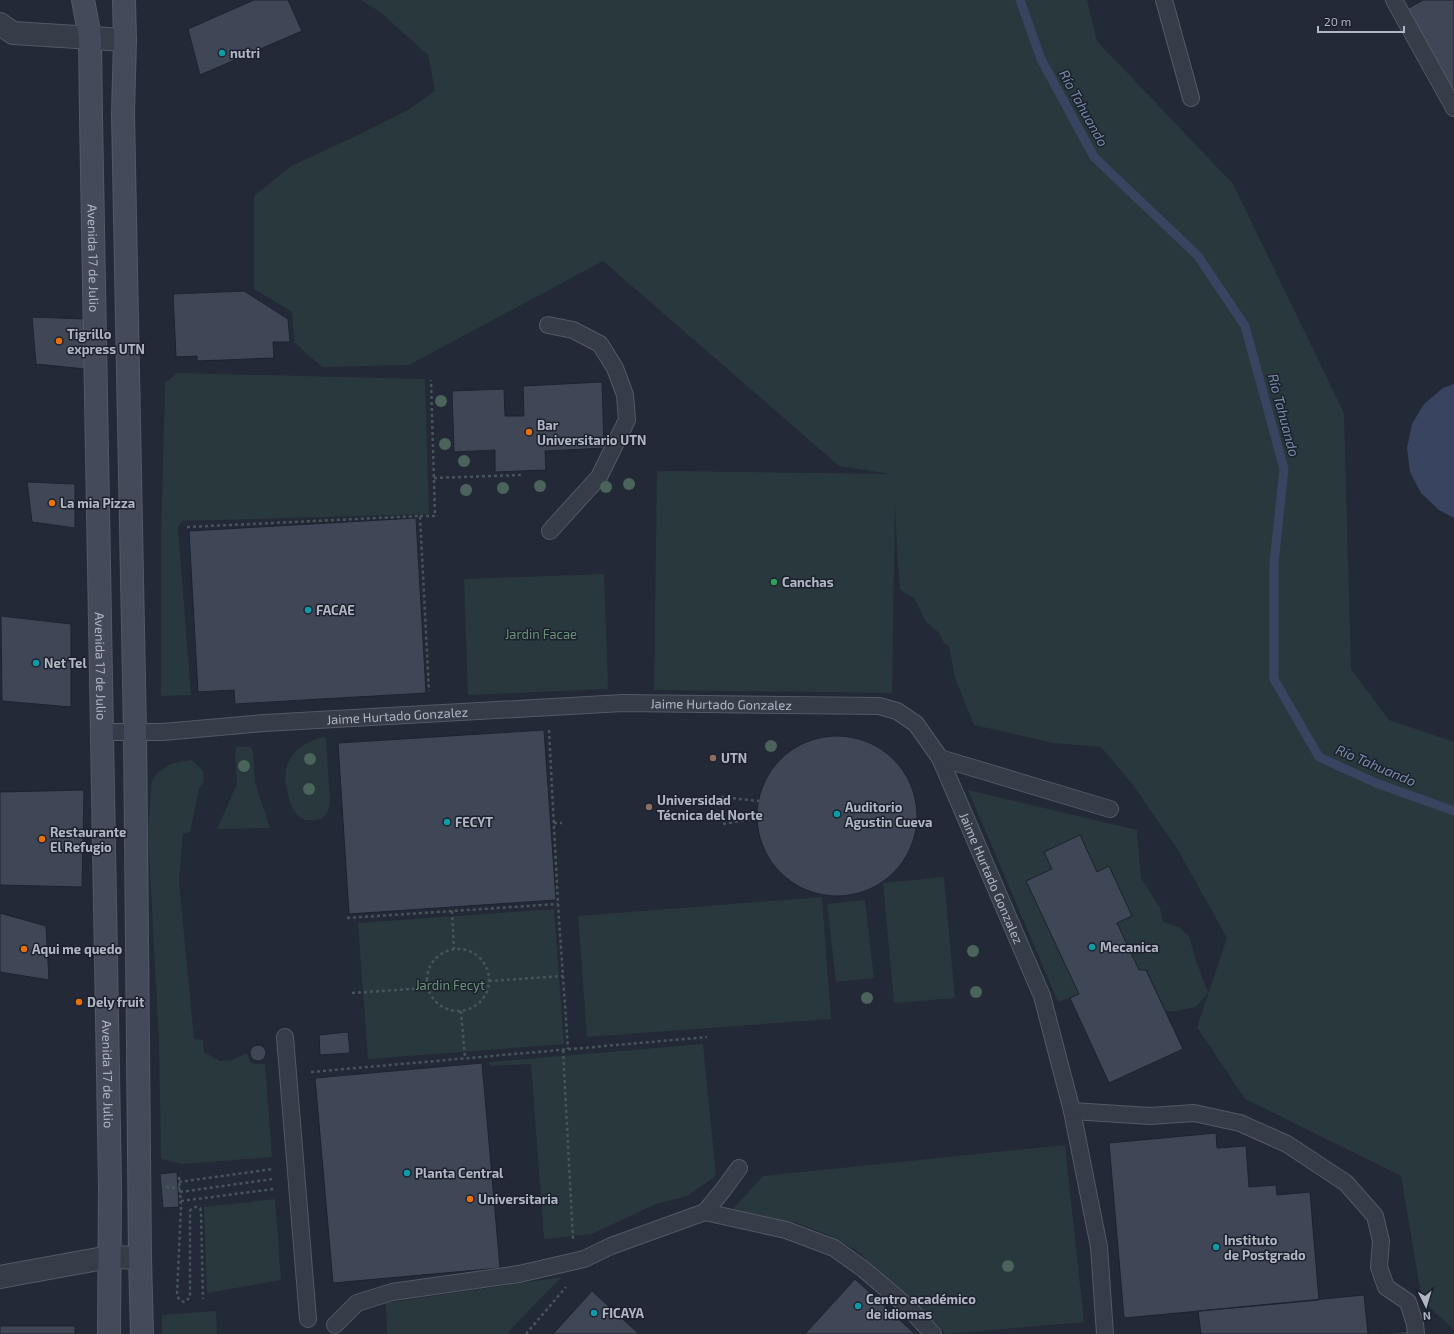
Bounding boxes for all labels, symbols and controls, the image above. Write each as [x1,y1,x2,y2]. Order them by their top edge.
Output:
scale bar [1318,8,1404,34]
text: 20 m [1324,14,1351,28]
place label: nutri [230,45,260,61]
marker: nutri [217,48,227,58]
water label: Río Tahuando [1056,67,1112,150]
street label: Avenida 17 de Julio [85,204,102,312]
place label: Tigrillo express UTN [67,326,145,357]
marker: Tigrillo express UTN [54,336,64,346]
water label: Río Tahuando [1265,372,1303,459]
place label: Bar Universitario UTN [537,417,646,448]
marker: Bar Universitario UTN [524,427,534,437]
place label: La mia Pizza [60,495,135,511]
marker: La mia Pizza [47,498,57,508]
place label: Canchas [782,574,834,590]
marker: Canchas [769,577,779,587]
place label: FACAE [316,602,355,618]
marker: FACAE [303,605,313,615]
street label: Avenida 17 de Julio [92,612,110,720]
park label: Jardin Facae [505,626,577,642]
place label: Net Tel [44,655,87,671]
marker: Net Tel [31,658,41,668]
street label: Jaime Hurtado Gonzalez [650,695,792,713]
street label: Jaime Hurtado Gonzalez [326,704,469,727]
water label: Río Tahuando [1333,740,1419,790]
place label: UTN [721,750,747,766]
marker: UTN [708,753,718,763]
place label: Universidad Técnica del Norte [657,792,763,823]
place label: Auditorio Agustin Cueva [845,799,932,830]
marker: Universidad Técnica del Norte [644,802,654,812]
marker: Auditorio Agustin Cueva [832,809,842,819]
street label: Jaime Hurtado Gonzalez [956,810,1027,946]
place label: FECYT [455,814,493,830]
marker: FECYT [442,817,452,827]
place label: Restaurante El Refugio [50,824,126,855]
marker: Restaurante El Refugio [37,834,47,844]
place label: Mecanica [1100,939,1159,955]
place label: Aqui me quedo [32,941,122,957]
marker: Mecanica [1087,942,1097,952]
marker: Aqui me quedo [19,944,29,954]
park label: Jardin Fecyt [415,977,485,993]
place label: Dely fruit [87,994,145,1010]
marker: Dely fruit [74,997,84,1007]
street label: Avenida 17 de Julio [99,1020,117,1128]
place label: Planta Central [415,1165,504,1181]
marker: Planta Central [402,1168,412,1178]
place label: Universitaria [478,1191,558,1207]
marker: Universitaria [465,1194,475,1204]
place label: Instituto de Postgrado [1224,1232,1306,1263]
marker: Instituto de Postgrado [1211,1242,1221,1252]
north arrow [1406,1286,1446,1326]
place label: Centro académico de idiomas [866,1291,976,1322]
marker: Centro académico de idiomas [853,1301,863,1311]
place label: FICAYA [602,1305,645,1321]
marker: FICAYA [589,1308,599,1318]
text: N [1422,1310,1431,1323]

